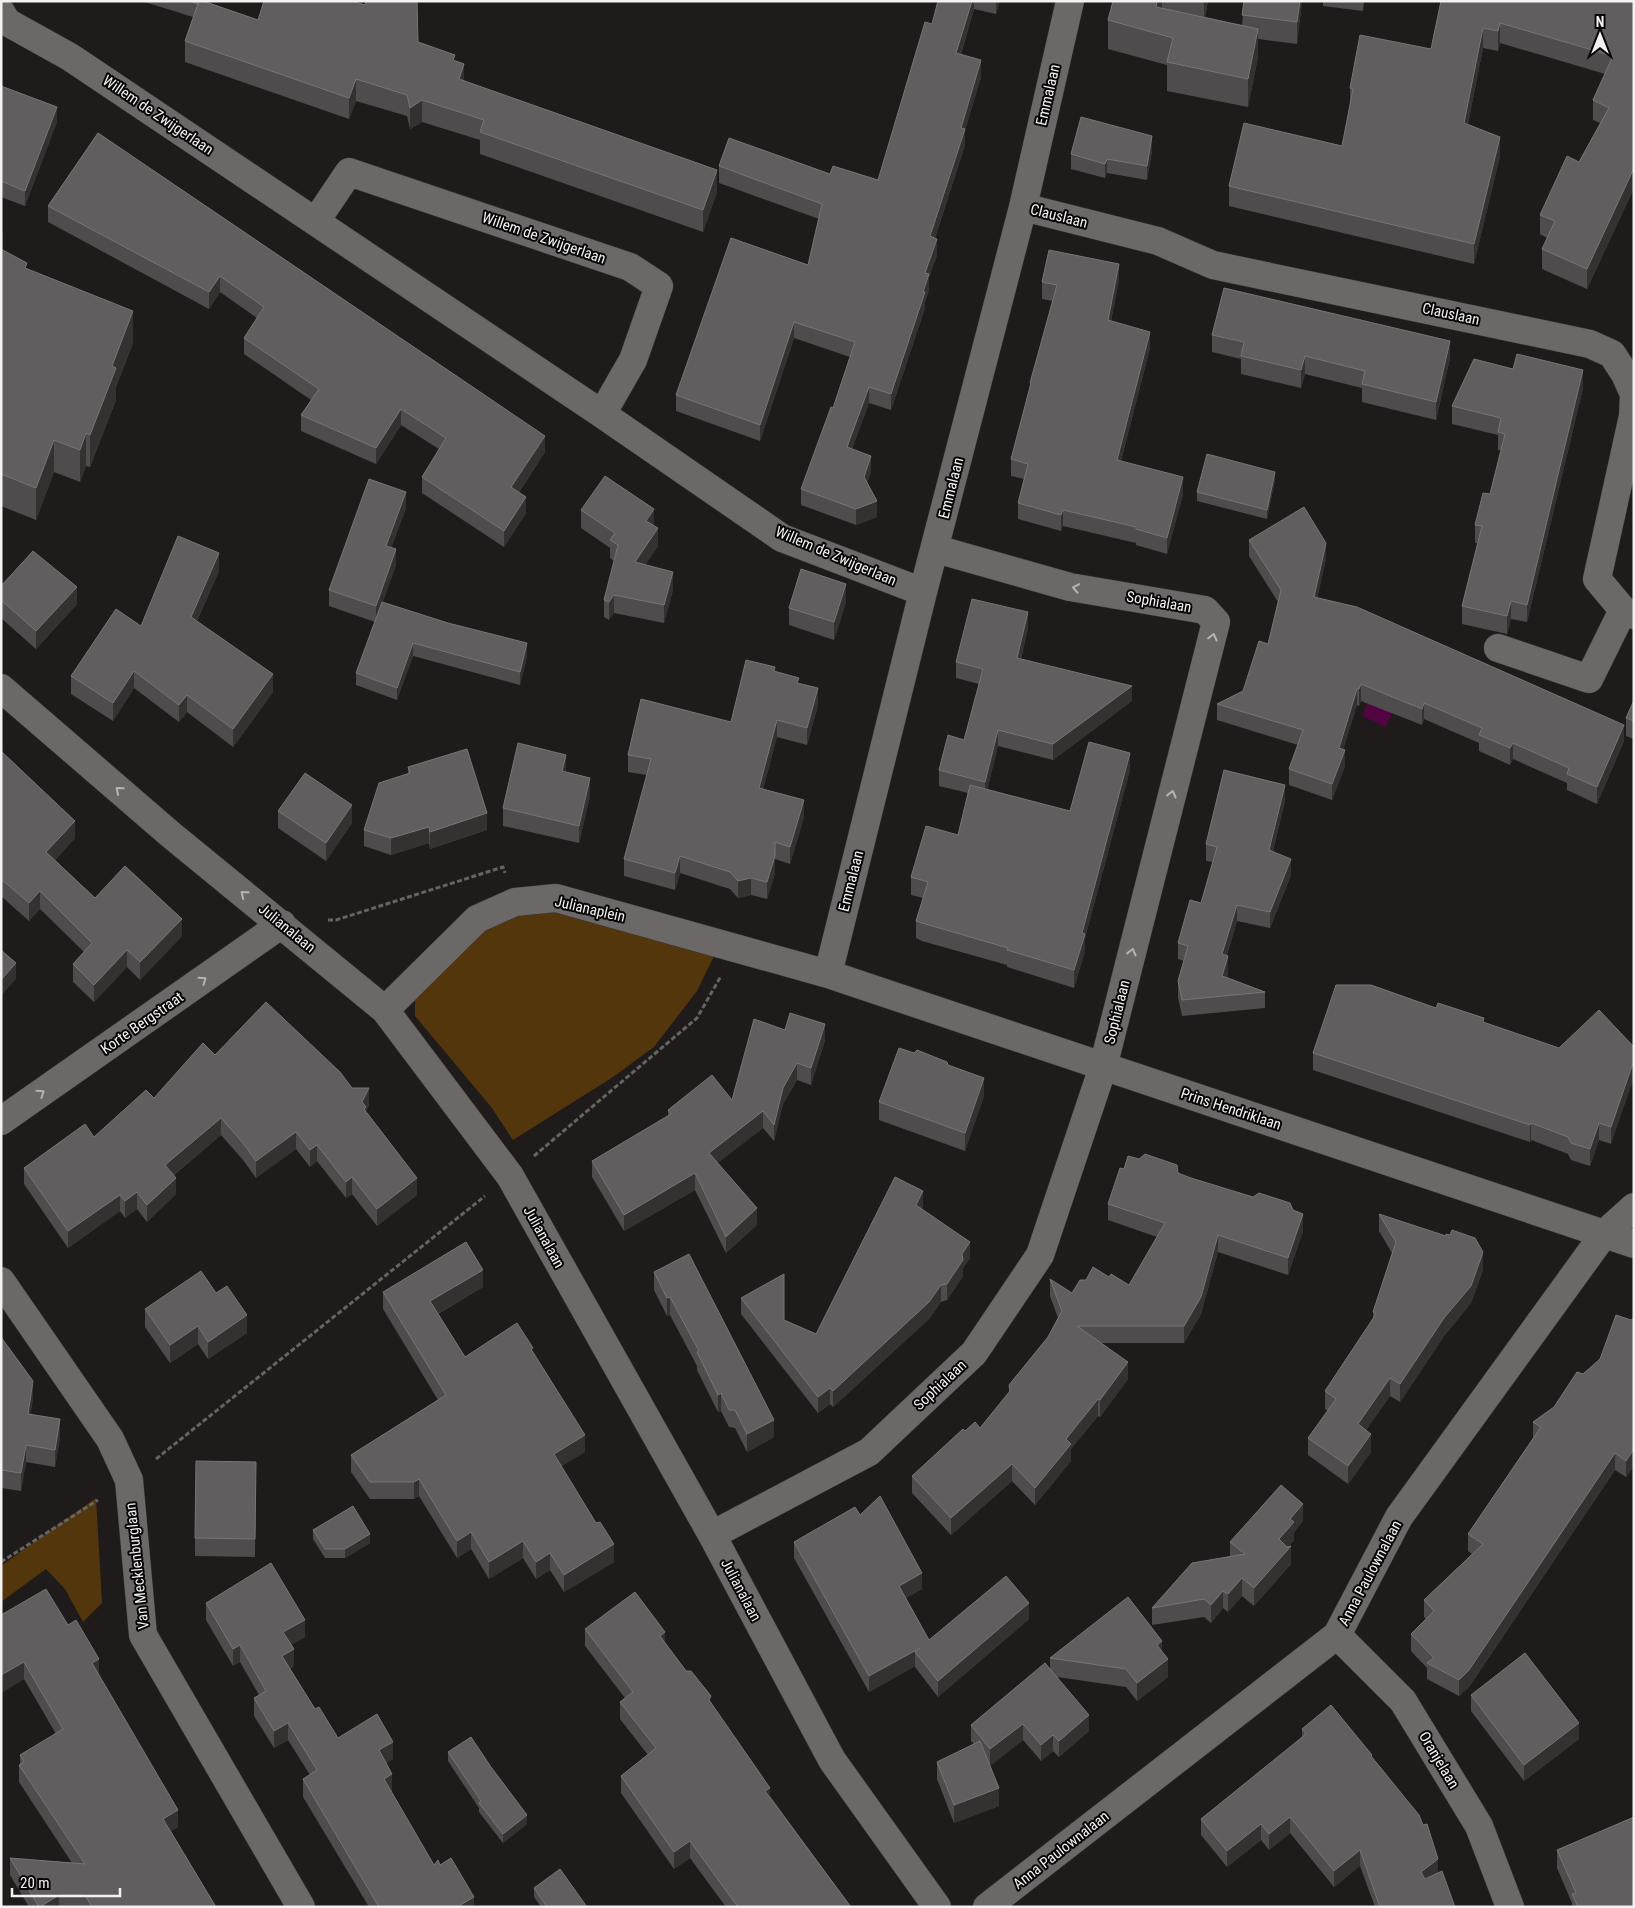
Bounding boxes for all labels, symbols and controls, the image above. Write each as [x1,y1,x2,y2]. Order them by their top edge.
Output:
north arrow [1575,10,1625,60]
text: N [1596,14,1604,30]
street label: Emmalaan [1032,63,1064,127]
street label: Willem de Zwijgerlaan [99,71,217,159]
street label: Clauslaan [1029,200,1089,232]
street label: Willem de Zwijgerlaan [480,208,608,268]
street label: Clauslaan [1421,299,1481,329]
street label: Emmalaan [935,456,967,520]
street label: Willem de Zwijgerlaan [773,522,899,590]
one-way arrow [1072,583,1081,593]
street label: Sophialaan [1125,587,1193,617]
one-way arrow [1207,633,1217,641]
one-way arrow [116,787,125,796]
one-way arrow [1166,790,1177,799]
street label: Emmalaan [835,849,867,913]
one-way arrow [241,891,250,899]
street label: Julianaplein [553,892,627,926]
street label: Julianalaan [255,900,319,956]
one-way arrow [1126,947,1137,956]
one-way arrow [197,977,207,986]
street label: Sophialaan [1100,978,1134,1046]
street label: Korte Bergstraat [97,988,187,1058]
street label: Prins Hendriklaan [1178,1084,1284,1134]
one-way arrow [35,1090,45,1099]
street label: Julianalaan [520,1203,568,1271]
street label: Sophialaan [910,1356,970,1414]
street label: Van Mecklenburglaan [121,1502,153,1630]
street label: Anna Paulownalaan [1335,1517,1405,1629]
street label: Julianalaan [717,1556,765,1624]
street label: Oranjelaan [1415,1728,1463,1792]
street label: Anna Paulownalaan [1009,1807,1113,1893]
scale bar [12,1866,120,1898]
text: 20 m [20,1874,50,1892]

